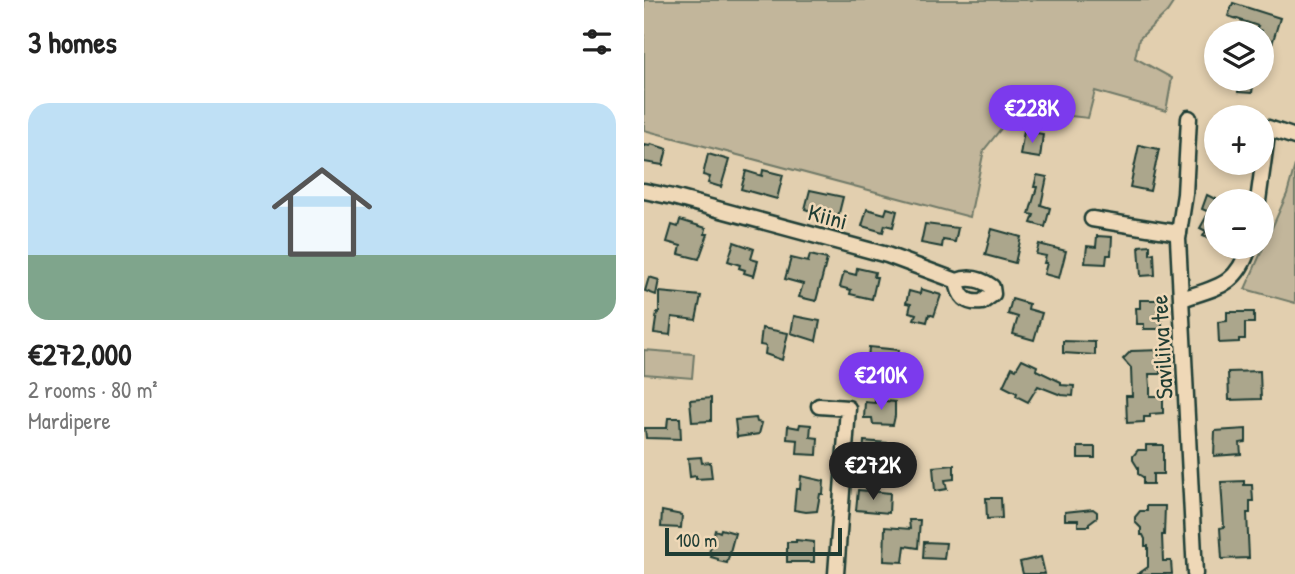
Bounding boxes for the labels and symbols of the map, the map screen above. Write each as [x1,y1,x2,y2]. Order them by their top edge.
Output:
pin: €228K [983,86,1081,145]
street label: Kiini [805,195,851,237]
street label: Saviliiva tee [1142,294,1180,400]
pin: €210K [832,352,930,412]
pin: €272K [824,442,922,502]
scale bar [665,525,842,557]

